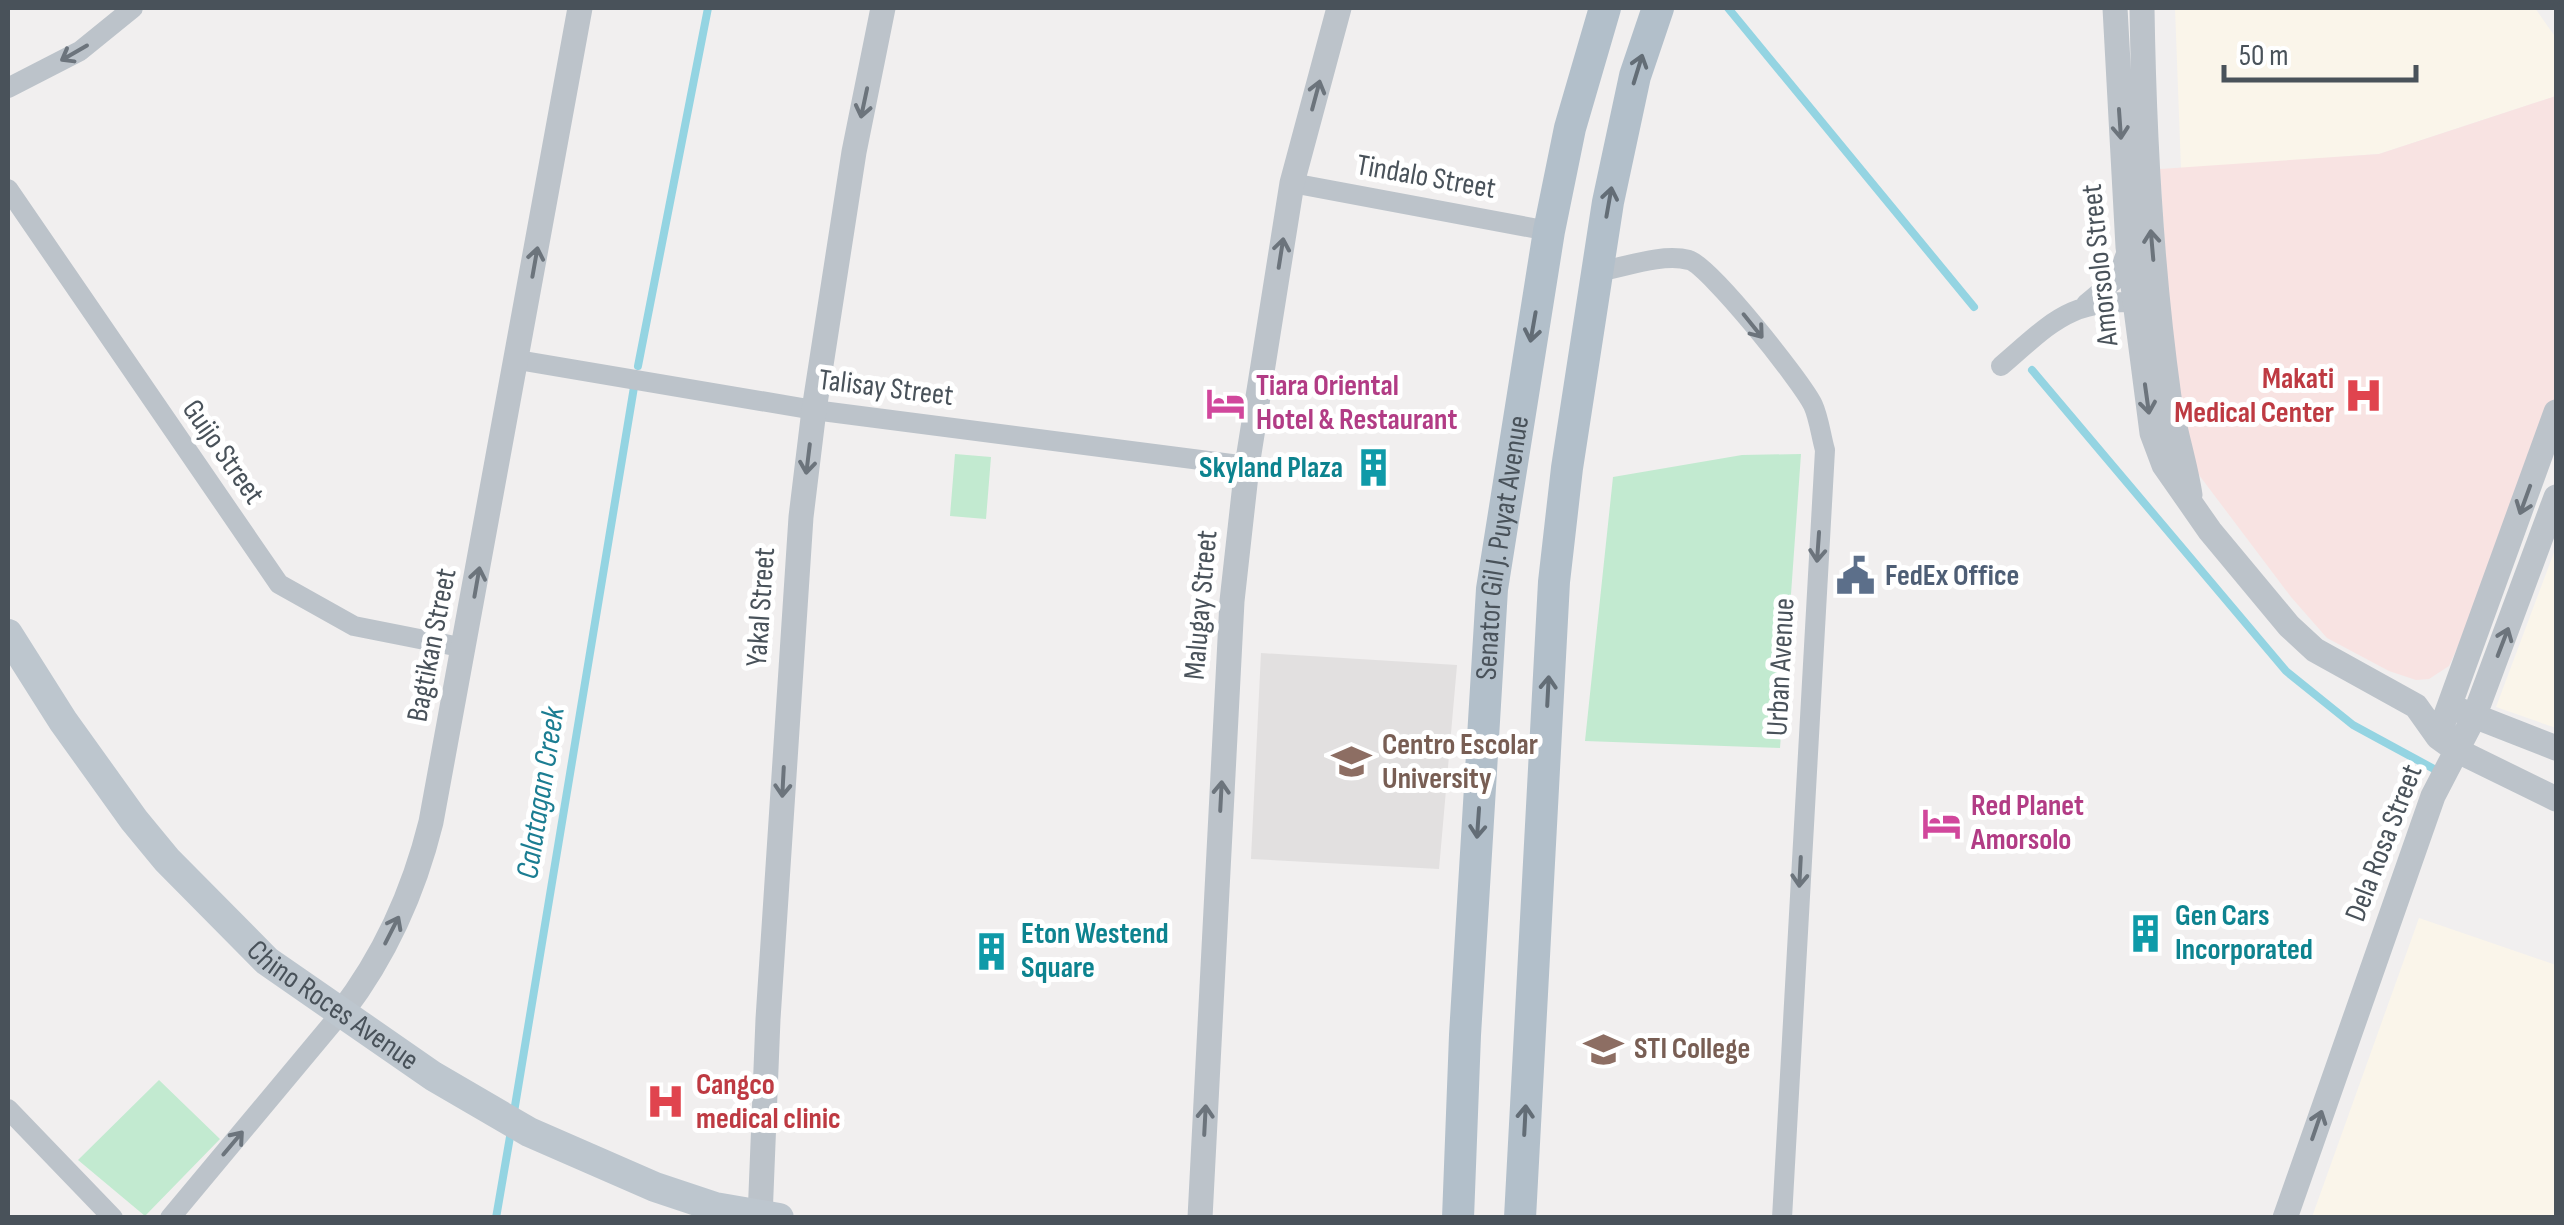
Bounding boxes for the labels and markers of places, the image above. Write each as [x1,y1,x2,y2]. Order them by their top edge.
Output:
place label: Makati Medical Center [2174,361,2334,431]
place label: Tiara Oriental Hotel & Restaurant [1256,368,1458,438]
hospital icon: Makati Medical Center [2343,375,2385,417]
hotel icon: Tiara Oriental Hotel & Restaurant [1205,382,1247,424]
building icon: Skyland Plaza [1352,447,1394,489]
place label: Skyland Plaza [1199,450,1343,486]
public building icon: FedEx Office [1834,555,1876,597]
place label: FedEx Office [1885,558,2019,594]
place label: Centro Escolar University [1382,727,1538,797]
school or university icon: Centro Escolar University [1331,741,1373,783]
place label: Red Planet Amorsolo [1970,788,2084,858]
hotel icon: Red Planet Amorsolo [1920,802,1962,844]
place label: Gen Cars Incorporated [2175,898,2313,968]
building icon: Gen Cars Incorporated [2124,912,2166,954]
place label: Eton Westend Square [1021,916,1169,986]
building icon: Eton Westend Square [970,930,1012,972]
school or university icon: STI College [1583,1028,1625,1070]
place label: STI College [1634,1031,1750,1067]
place label: Cangco medical clinic [696,1067,841,1137]
hospital icon: Cangco medical clinic [645,1081,687,1123]

